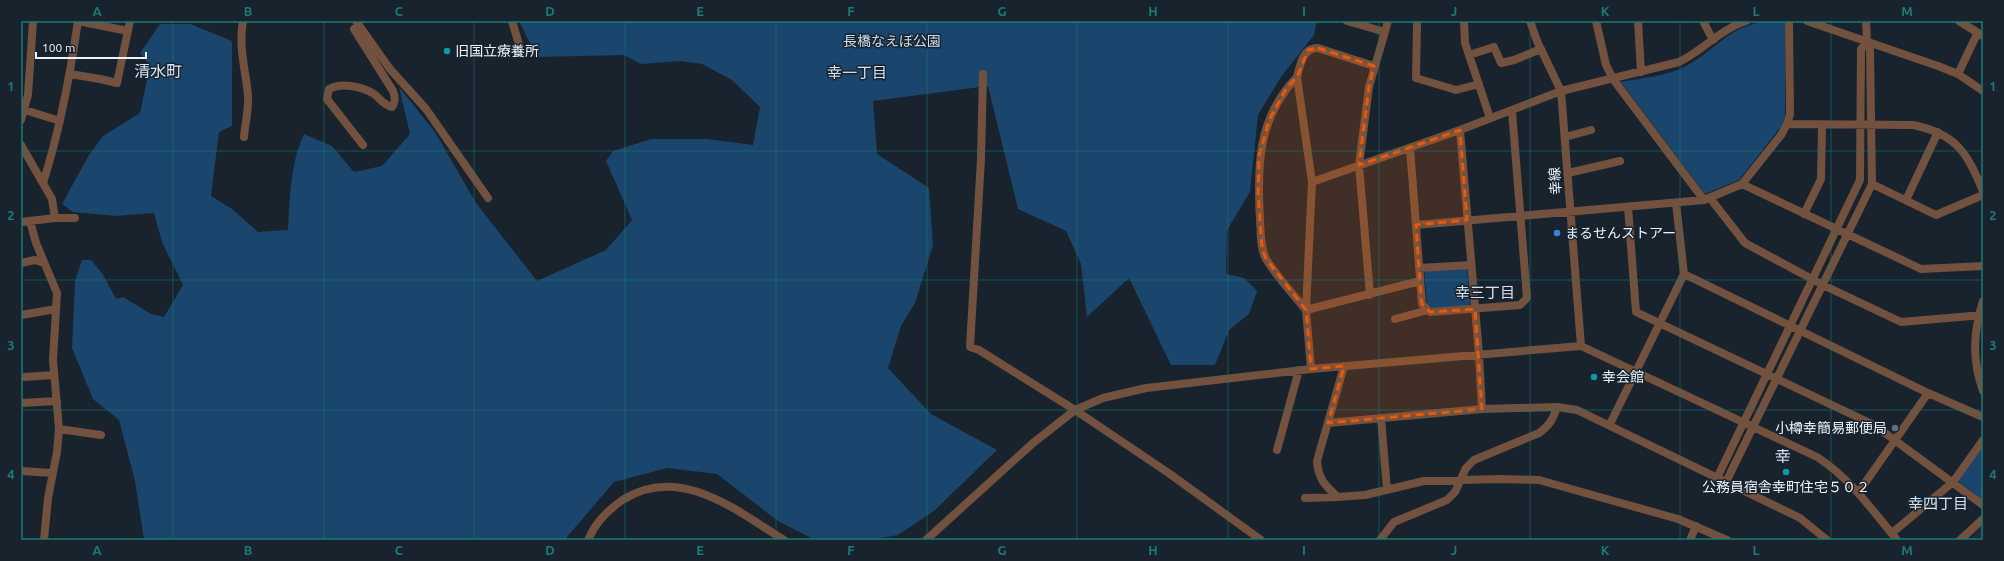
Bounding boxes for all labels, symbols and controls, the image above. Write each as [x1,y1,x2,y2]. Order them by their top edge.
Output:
text: A [92,4,102,18]
text: B [244,4,253,18]
text: C [395,4,404,18]
text: D [545,4,555,18]
text: E [696,4,704,18]
text: F [847,4,855,18]
text: G [998,4,1007,18]
text: H [1148,4,1158,18]
text: I [1302,4,1306,18]
text: J [1451,4,1457,18]
text: K [1601,4,1610,18]
text: L [1752,4,1760,18]
text: M [1901,4,1913,18]
park label: 長橋なえぼ公園 [843,33,941,49]
scale bar [36,34,146,60]
text: 100 m [42,41,75,54]
place label: 旧国立療養所 [455,43,539,59]
marker: 旧国立療養所 [442,46,452,56]
district label: 清水町 [134,62,182,80]
district label: 幸一丁目 [827,64,887,81]
text: 1 [7,79,15,93]
text: 1 [1989,79,1997,93]
street label: 幸線 [1546,166,1564,196]
text: 2 [7,208,15,222]
text: 2 [1989,208,1997,222]
place label: まるせんストアー [1565,225,1676,241]
marker: まるせんストアー [1552,228,1562,238]
district label: 幸三丁目 [1455,284,1515,301]
text: 3 [7,338,15,352]
text: 3 [1989,338,1997,352]
place label: 幸会館 [1602,369,1644,385]
marker: 幸会館 [1589,372,1599,382]
place label: 小樽幸簡易郵便局 [1775,420,1887,436]
marker: 小樽幸簡易郵便局 [1890,423,1900,433]
district label: 幸 [1775,447,1791,465]
text: 4 [7,467,15,481]
marker: 公務員宿舎幸町住宅５０２ [1781,467,1791,477]
text: 4 [1989,467,1997,481]
place label: 公務員宿舎幸町住宅５０２ [1702,479,1870,495]
district label: 幸四丁目 [1908,495,1968,512]
text: A [92,543,102,557]
text: B [244,543,253,557]
text: C [395,543,404,557]
text: D [545,543,555,557]
text: E [696,543,704,557]
text: F [847,543,855,557]
text: G [998,543,1007,557]
text: H [1148,543,1158,557]
text: I [1302,543,1306,557]
text: J [1451,543,1457,557]
text: K [1601,543,1610,557]
text: L [1752,543,1760,557]
text: M [1901,543,1913,557]

